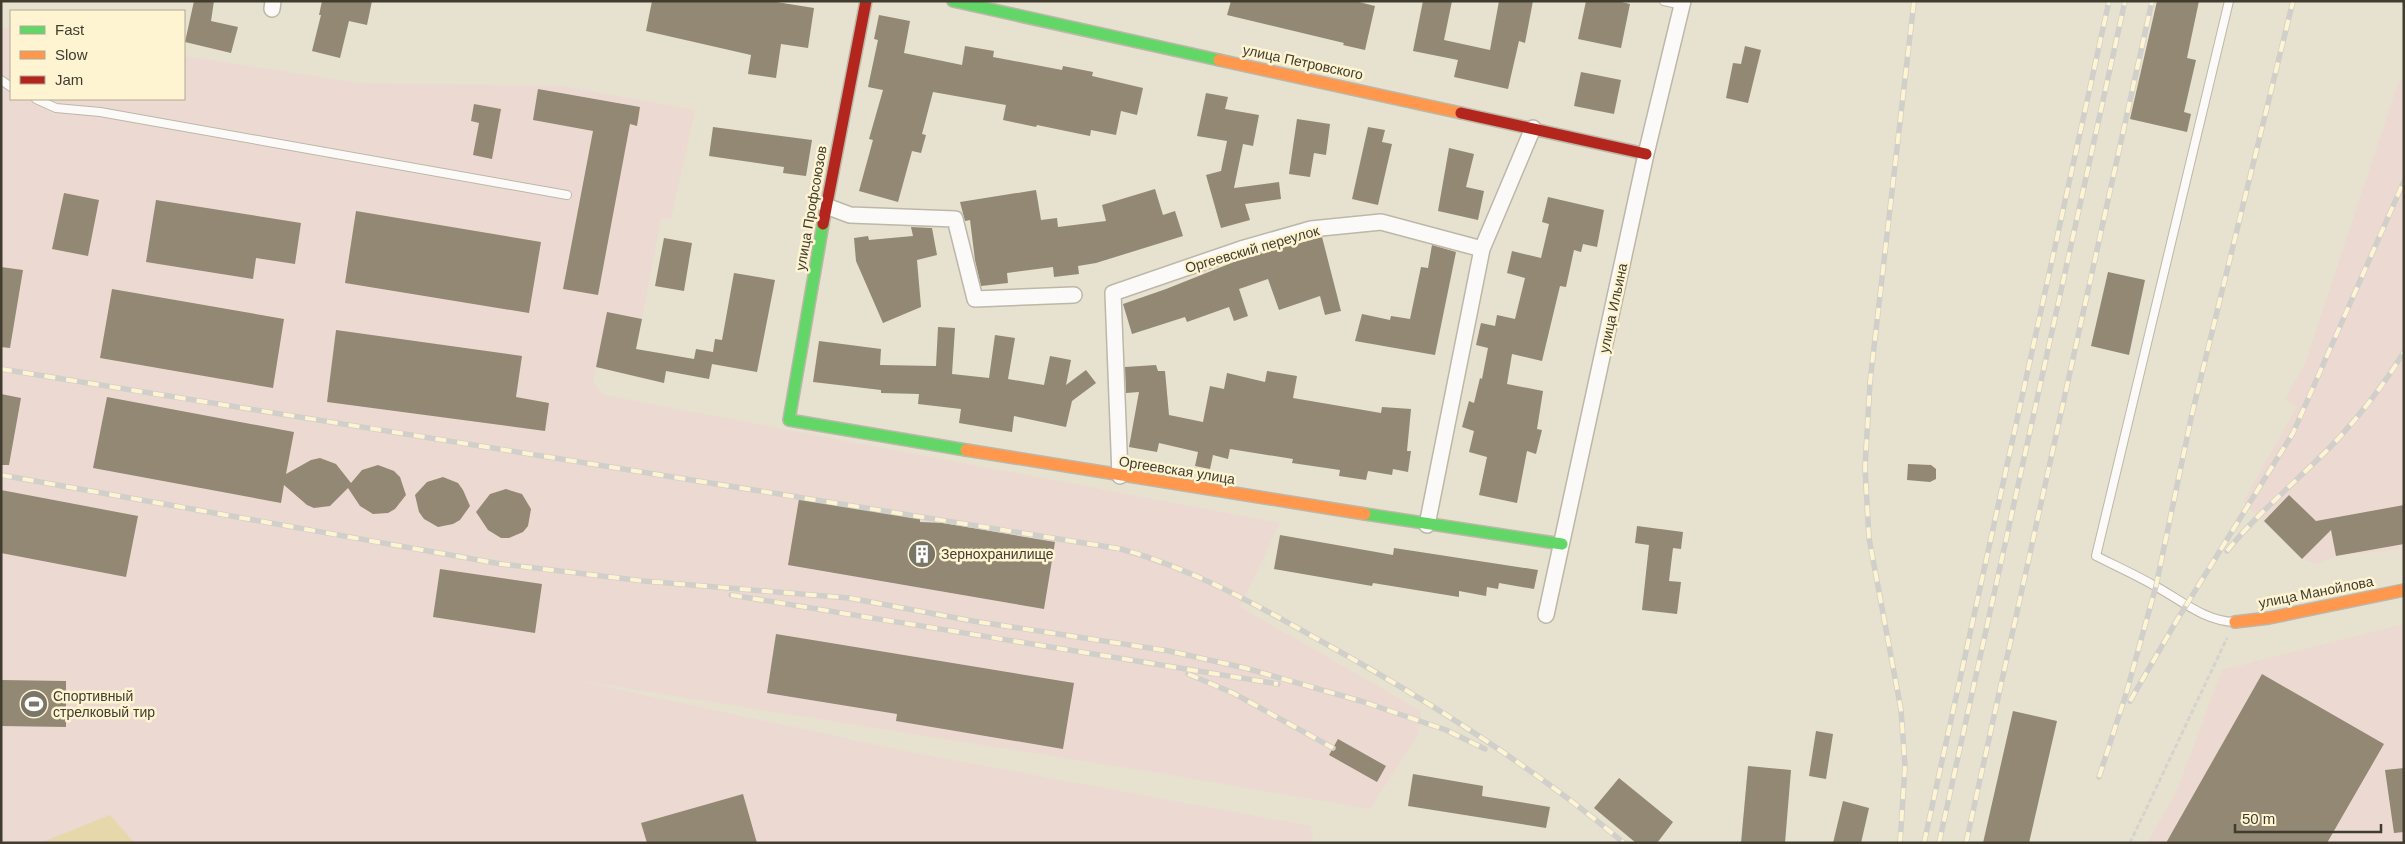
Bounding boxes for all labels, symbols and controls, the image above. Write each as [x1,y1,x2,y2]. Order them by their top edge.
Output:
legend [10,10,185,100]
text: Fast [55,21,85,38]
street label: улица Петровского [1241,41,1365,83]
text: Slow [55,46,88,63]
text: Jam [55,71,83,88]
street label: улица Профсоюзов [792,144,830,272]
street label: Оргеевский переулок [1183,222,1322,276]
street label: улица Ильина [1596,262,1630,354]
street label: Оргеевская улица [1118,453,1236,487]
building icon: Зернохранилище [907,539,937,569]
place label: Зернохранилище [941,546,1054,562]
street label: улица Манойлова [2257,573,2375,611]
place label: Спортивный стрелковый тир [53,688,155,720]
sports icon: Спортивный стрелковый тир [19,689,49,719]
scale bar [2235,802,2381,834]
text: 50 m [2242,810,2275,827]

